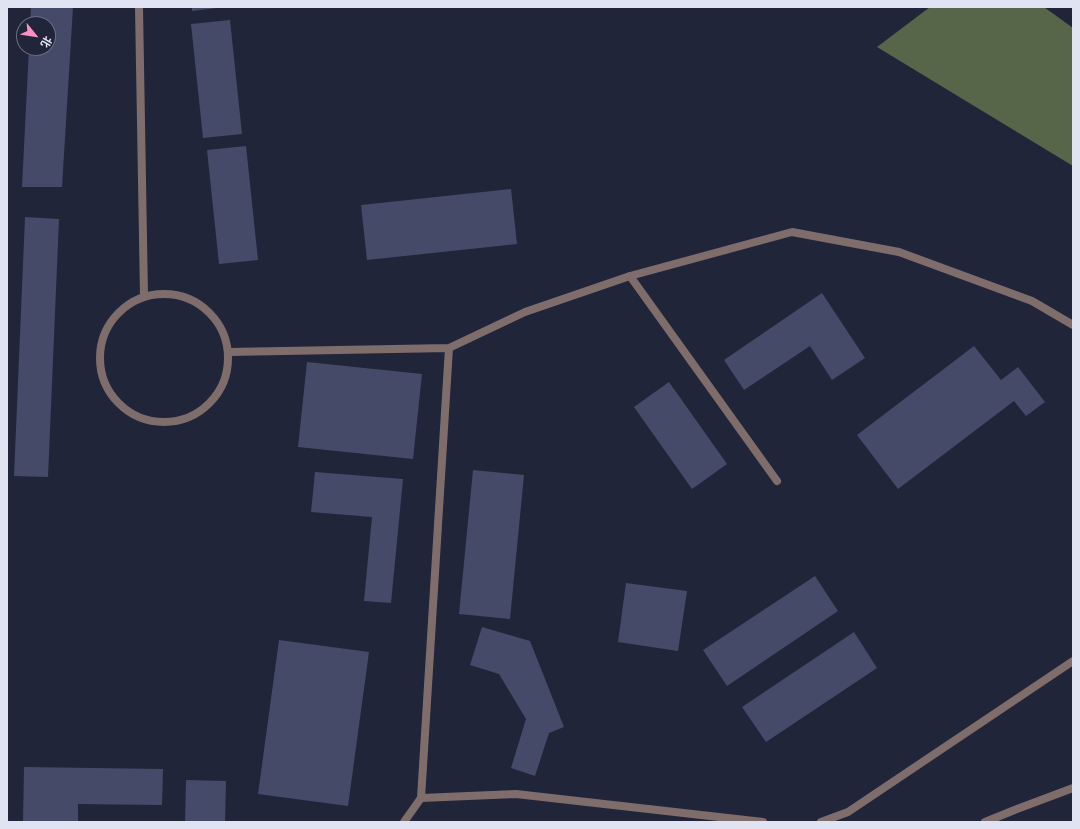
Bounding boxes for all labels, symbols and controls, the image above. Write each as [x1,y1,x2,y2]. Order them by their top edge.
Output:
north arrow [16,16,56,56]
text: 北 [38,34,54,50]

